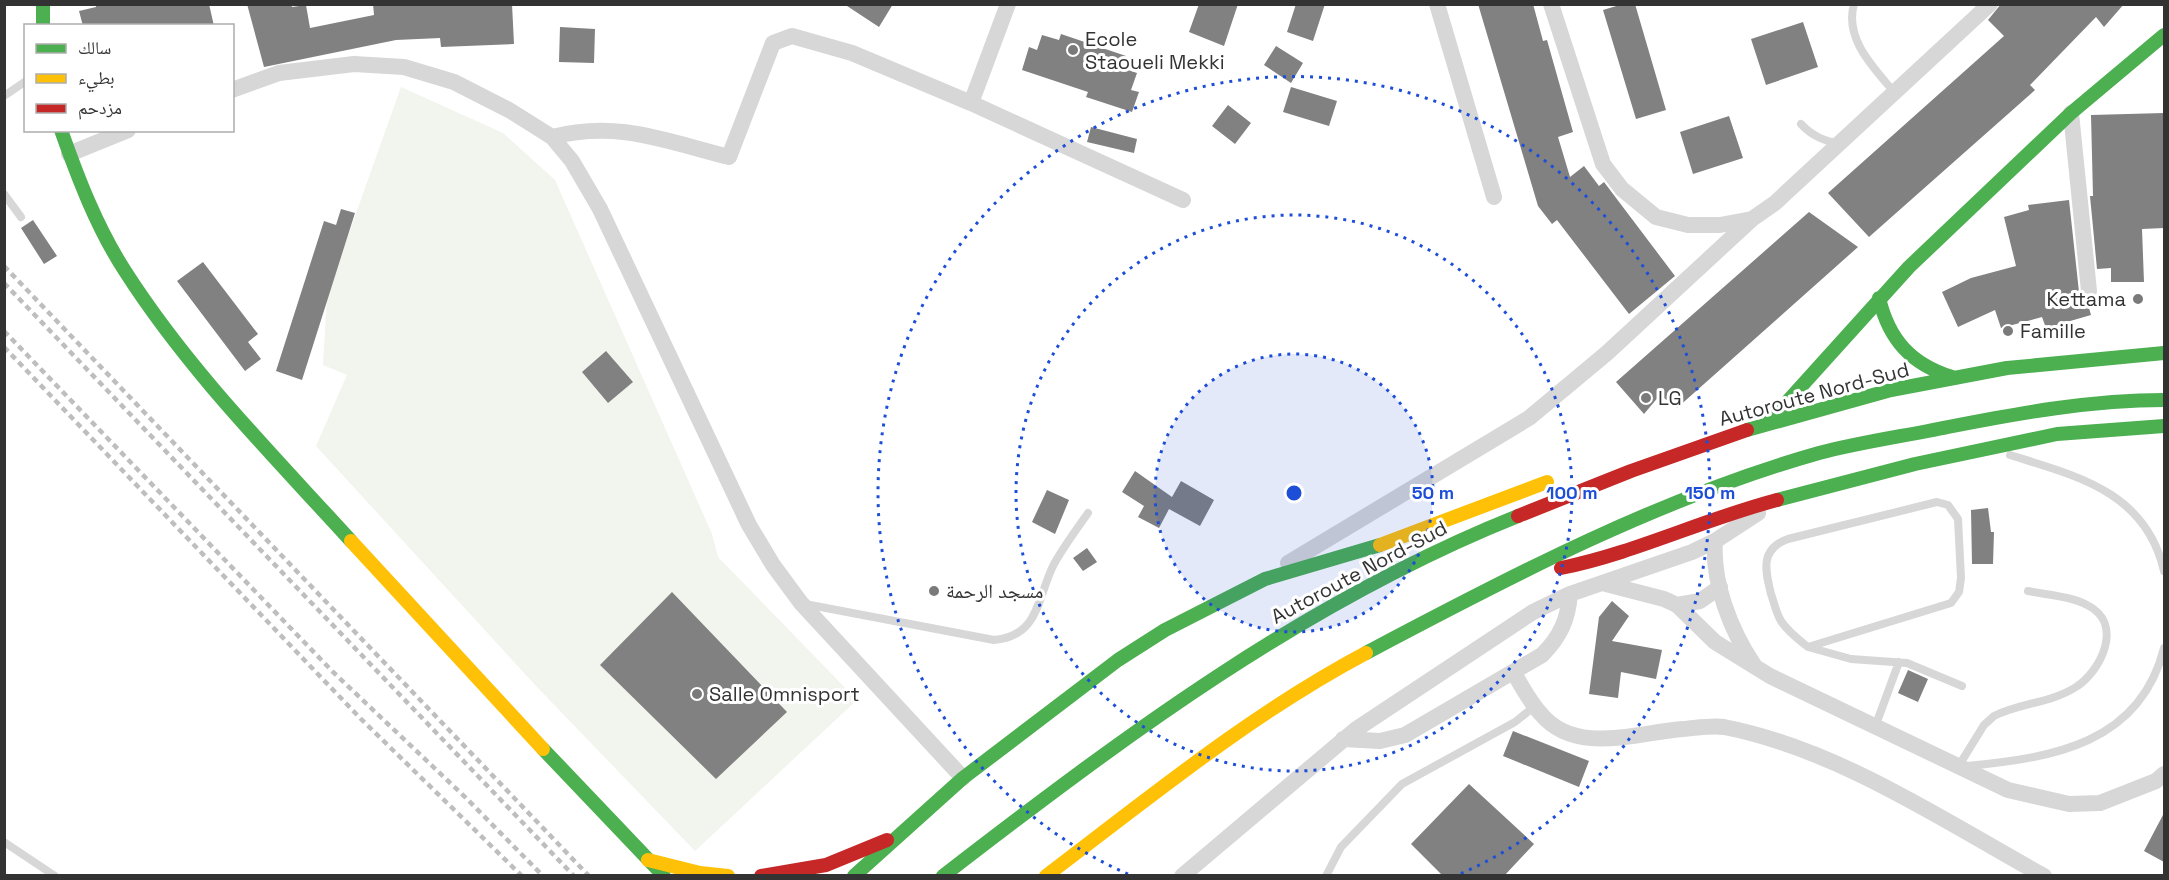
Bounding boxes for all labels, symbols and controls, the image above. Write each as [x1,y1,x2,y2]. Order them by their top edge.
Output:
legend [24,24,234,132]
place label: Ecole Staoueli Mekki [1085,26,1225,75]
text: سالك [78,36,111,59]
marker: Ecole Staoueli Mekki [1066,43,1080,57]
text: بطيء [78,66,115,93]
text: مزدحم [78,96,122,120]
place label: Kettama [2047,286,2126,312]
marker: Kettama [2131,292,2145,306]
place label: Famille [2020,318,2086,344]
marker: Famille [2001,324,2015,338]
street label: Autoroute Nord-Sud [1716,356,1912,432]
place label: LG [1658,385,1682,411]
marker: LG [1639,391,1653,405]
text: 50 m [1412,481,1454,504]
text: 100 m [1546,481,1598,504]
text: 150 m [1685,481,1735,504]
centre of rings [1284,483,1304,503]
street label: Autoroute Nord-Sud [1266,515,1452,629]
place label: مسجد الرحمة [946,578,1043,604]
marker: مسجد الرحمة [927,584,941,598]
place label: Salle Omnisport [709,681,860,707]
marker: Salle Omnisport [690,687,704,701]

